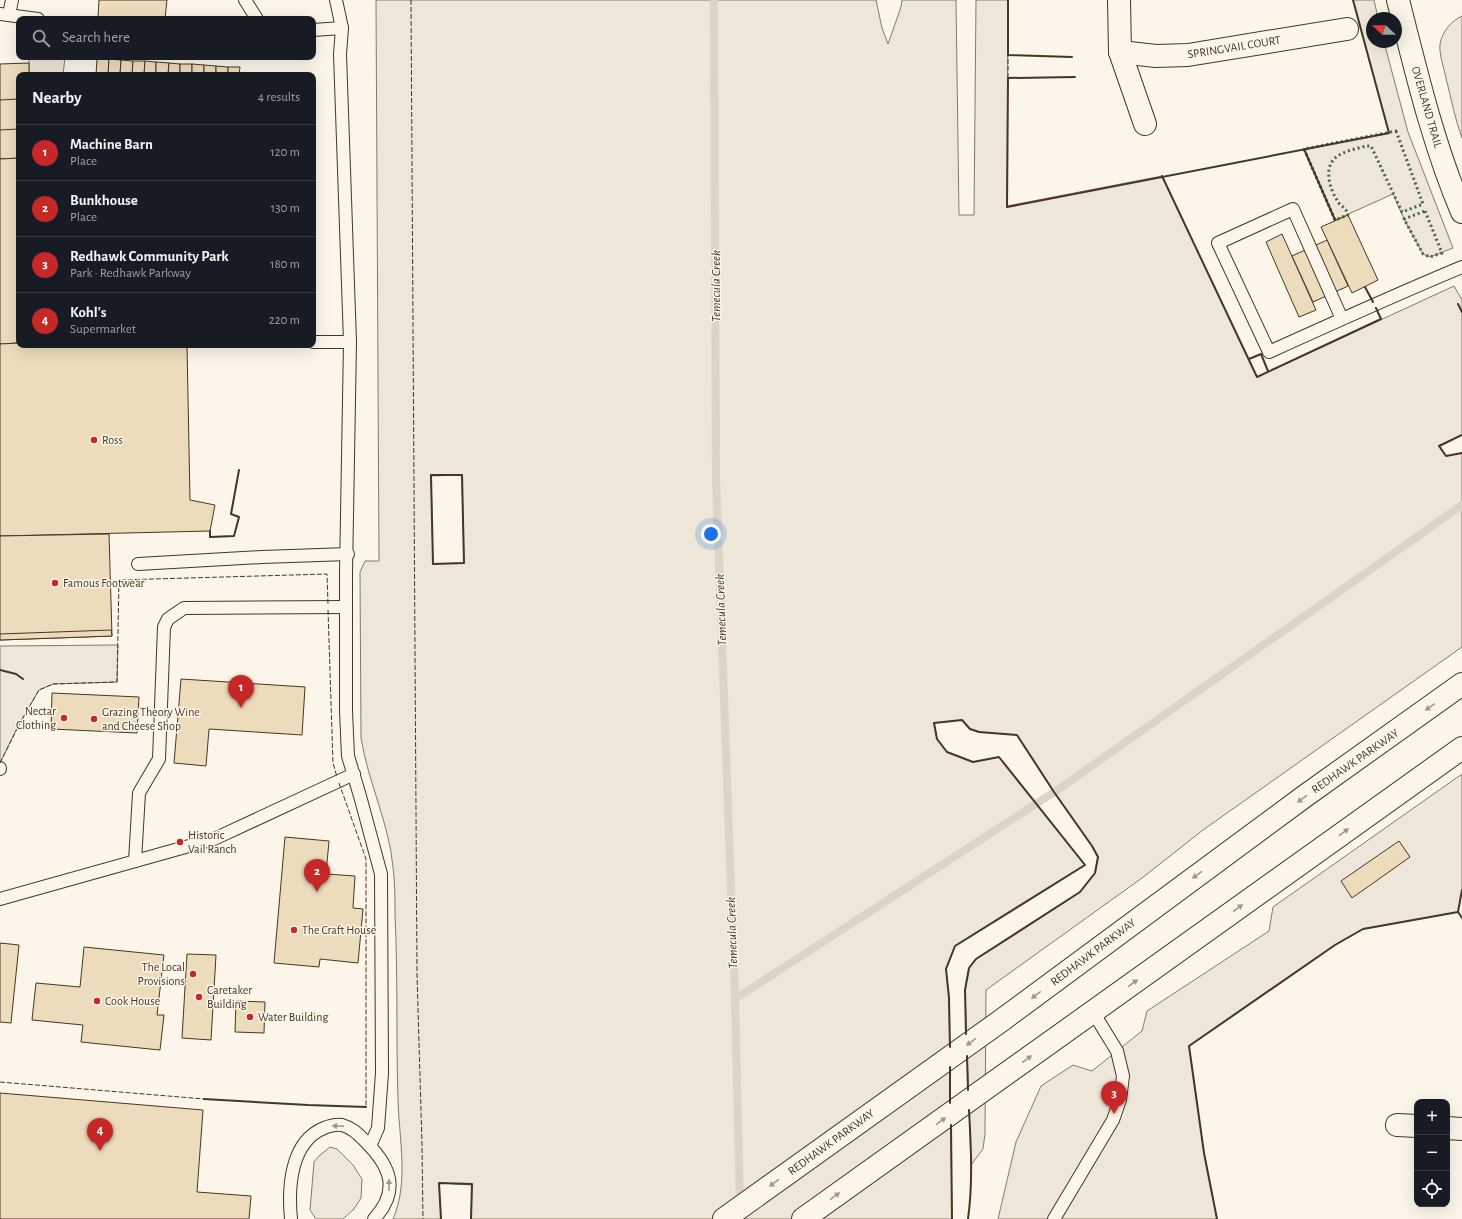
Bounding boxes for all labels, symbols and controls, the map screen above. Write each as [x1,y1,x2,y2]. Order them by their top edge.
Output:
north arrow [1366,12,1402,48]
search box [16,16,316,60]
icon: search [30,27,52,49]
text: Search here [62,30,130,45]
street label: SPRINGVAIL COURT [1187,34,1282,60]
street label: OVERLAND TRAIL [1410,65,1444,149]
text: Nearby [32,89,82,106]
text: 4 results [258,91,300,104]
text: Machine Barn [70,137,153,152]
text: 1 [43,146,47,159]
text: 120 m [270,146,300,159]
text: Place [70,155,97,168]
text: Bunkhouse [70,193,138,208]
text: 2 [42,202,48,215]
text: 130 m [271,202,300,215]
text: Place [70,211,97,224]
text: Redhawk Community Park [70,249,229,264]
water label: Temecula Creek [710,250,723,322]
text: 3 [42,258,48,271]
text: 180 m [270,258,300,271]
text: Park · Redhawk Parkway [70,267,191,280]
text: Kohl's [70,305,106,320]
text: 4 [42,314,48,327]
text: 220 m [269,314,300,327]
text: Supermarket [70,323,136,336]
place label: Ross [102,434,123,446]
marker: Ross [89,435,99,445]
your location [701,524,721,544]
water label: Temecula Creek [714,574,729,646]
place label: Famous Footwear [63,577,145,589]
marker: Famous Footwear [50,578,60,588]
pin: 1 [228,675,254,708]
one-way arrow [1425,703,1436,711]
place label: Nectar Clothing [16,705,56,731]
place label: Grazing Theory Wine and Cheese Shop [102,706,200,732]
marker: Nectar Clothing [59,713,69,723]
marker: Grazing Theory Wine and Cheese Shop [89,714,99,724]
street label: REDHAWK PARKWAY [1309,726,1401,796]
one-way arrow [1296,795,1307,803]
one-way arrow [1339,828,1349,836]
place label: Historic Vail Ranch [188,829,236,855]
marker: Historic Vail Ranch [175,837,185,847]
pin: 2 [304,859,330,892]
one-way arrow [1191,871,1202,880]
water label: Temecula Creek [725,897,740,969]
one-way arrow [1233,903,1244,912]
street label: REDHAWK PARKWAY [1048,916,1138,988]
place label: The Craft House [302,924,376,936]
marker: The Craft House [289,925,299,935]
place label: The Local Provisions [138,961,185,987]
marker: The Local Provisions [188,969,198,979]
one-way arrow [1127,979,1138,987]
place label: Caretaker Building [207,984,252,1010]
one-way arrow [1031,990,1041,998]
marker: Caretaker Building [194,992,204,1002]
place label: Cook House [105,995,160,1007]
marker: Cook House [92,996,102,1006]
place label: Water Building [258,1011,328,1023]
marker: Water Building [245,1012,255,1022]
one-way arrow [965,1038,976,1046]
one-way arrow [1022,1055,1032,1063]
pin: 3 [1101,1081,1127,1114]
map controls [1414,1099,1450,1207]
button: + [1414,1099,1450,1135]
street label: REDHAWK PARKWAY [786,1106,877,1177]
one-way arrow [935,1117,946,1125]
pin: 4 [87,1118,113,1151]
one-way arrow [332,1123,344,1130]
button: − [1414,1135,1450,1171]
button: locate [1414,1171,1450,1207]
one-way arrow [386,1178,392,1191]
one-way arrow [769,1179,779,1187]
one-way arrow [830,1192,840,1200]

